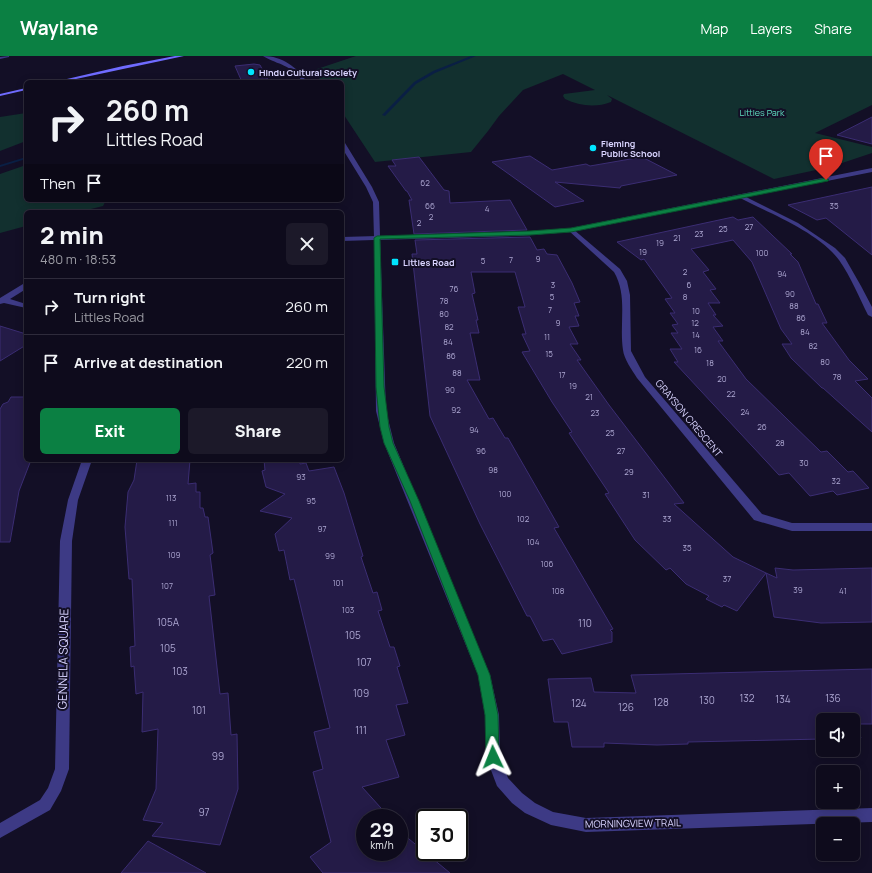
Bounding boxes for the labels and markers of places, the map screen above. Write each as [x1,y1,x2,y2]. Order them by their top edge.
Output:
place label: Hindu Cultural Society [259,66,357,79]
marker: Hindu Cultural Society [246,67,256,77]
place label: Fleming Public School [601,137,660,160]
pin [809,139,843,180]
marker: Fleming Public School [588,143,598,153]
place label: Littles Road [403,256,454,269]
marker: Littles Road [390,257,400,267]

